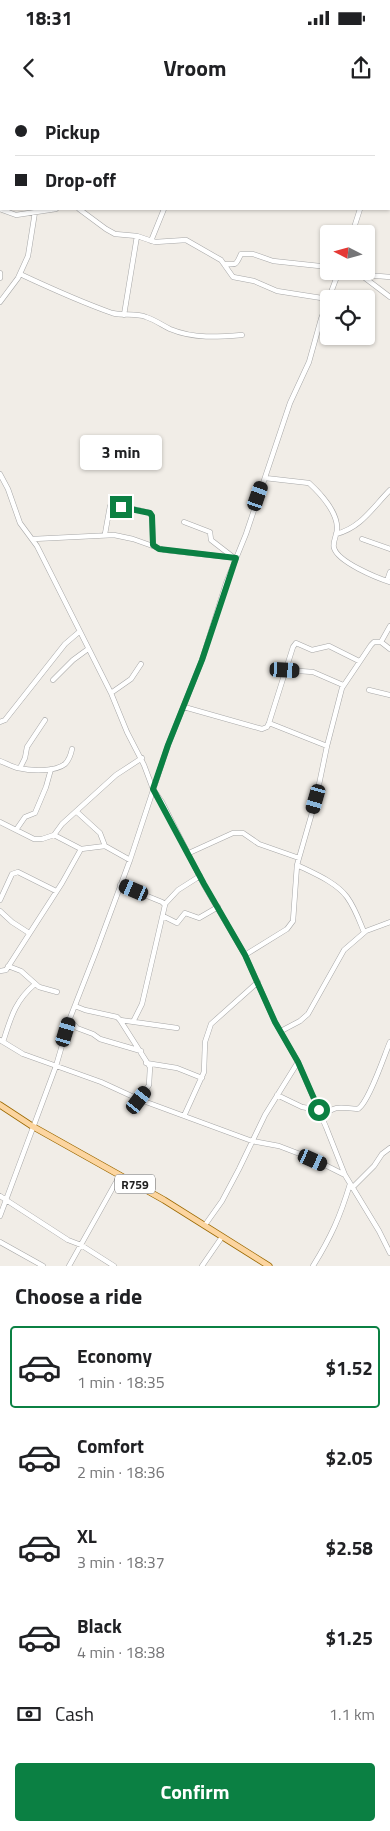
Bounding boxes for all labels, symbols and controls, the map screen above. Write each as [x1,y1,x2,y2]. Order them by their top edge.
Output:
text: 18:31 [25,3,72,32]
text: Vroom [164,51,226,85]
icon: back [15,54,43,82]
icon: share [347,54,375,82]
text: Pickup [45,117,100,146]
text: Drop-off [45,165,116,194]
north arrow [320,225,375,280]
map controls [320,225,375,345]
button: locate [320,290,375,345]
callout: 3 min [80,434,162,470]
text: 3 min [102,440,140,464]
car [246,479,269,513]
route end [110,496,132,518]
car [269,662,300,678]
car [304,783,327,815]
car [117,877,150,903]
car [54,1015,77,1049]
car [123,1084,154,1116]
route start [308,1099,330,1121]
car [296,1147,329,1173]
road number: R759 [115,1174,155,1194]
text: Choose a ride [15,1279,142,1313]
text: Economy [77,1341,152,1370]
icon: car [17,1345,62,1390]
text: $1.52 [326,1353,373,1382]
text: 1 min · 18:35 [77,1370,165,1394]
text: Comfort [77,1431,144,1460]
icon: car [17,1435,62,1480]
text: $2.05 [326,1443,373,1472]
text: 2 min · 18:36 [77,1460,165,1484]
text: XL [77,1521,97,1550]
icon: car [17,1525,62,1570]
text: $2.58 [326,1533,373,1562]
text: 3 min · 18:37 [77,1550,165,1574]
text: Black [77,1611,122,1640]
icon: car [17,1615,62,1660]
text: $1.25 [326,1623,373,1652]
text: 4 min · 18:38 [77,1640,165,1664]
text: Cash [55,1699,94,1728]
icon: cash [15,1700,43,1728]
text: 1.1 km [329,1702,375,1726]
button: Confirm [15,1763,375,1821]

